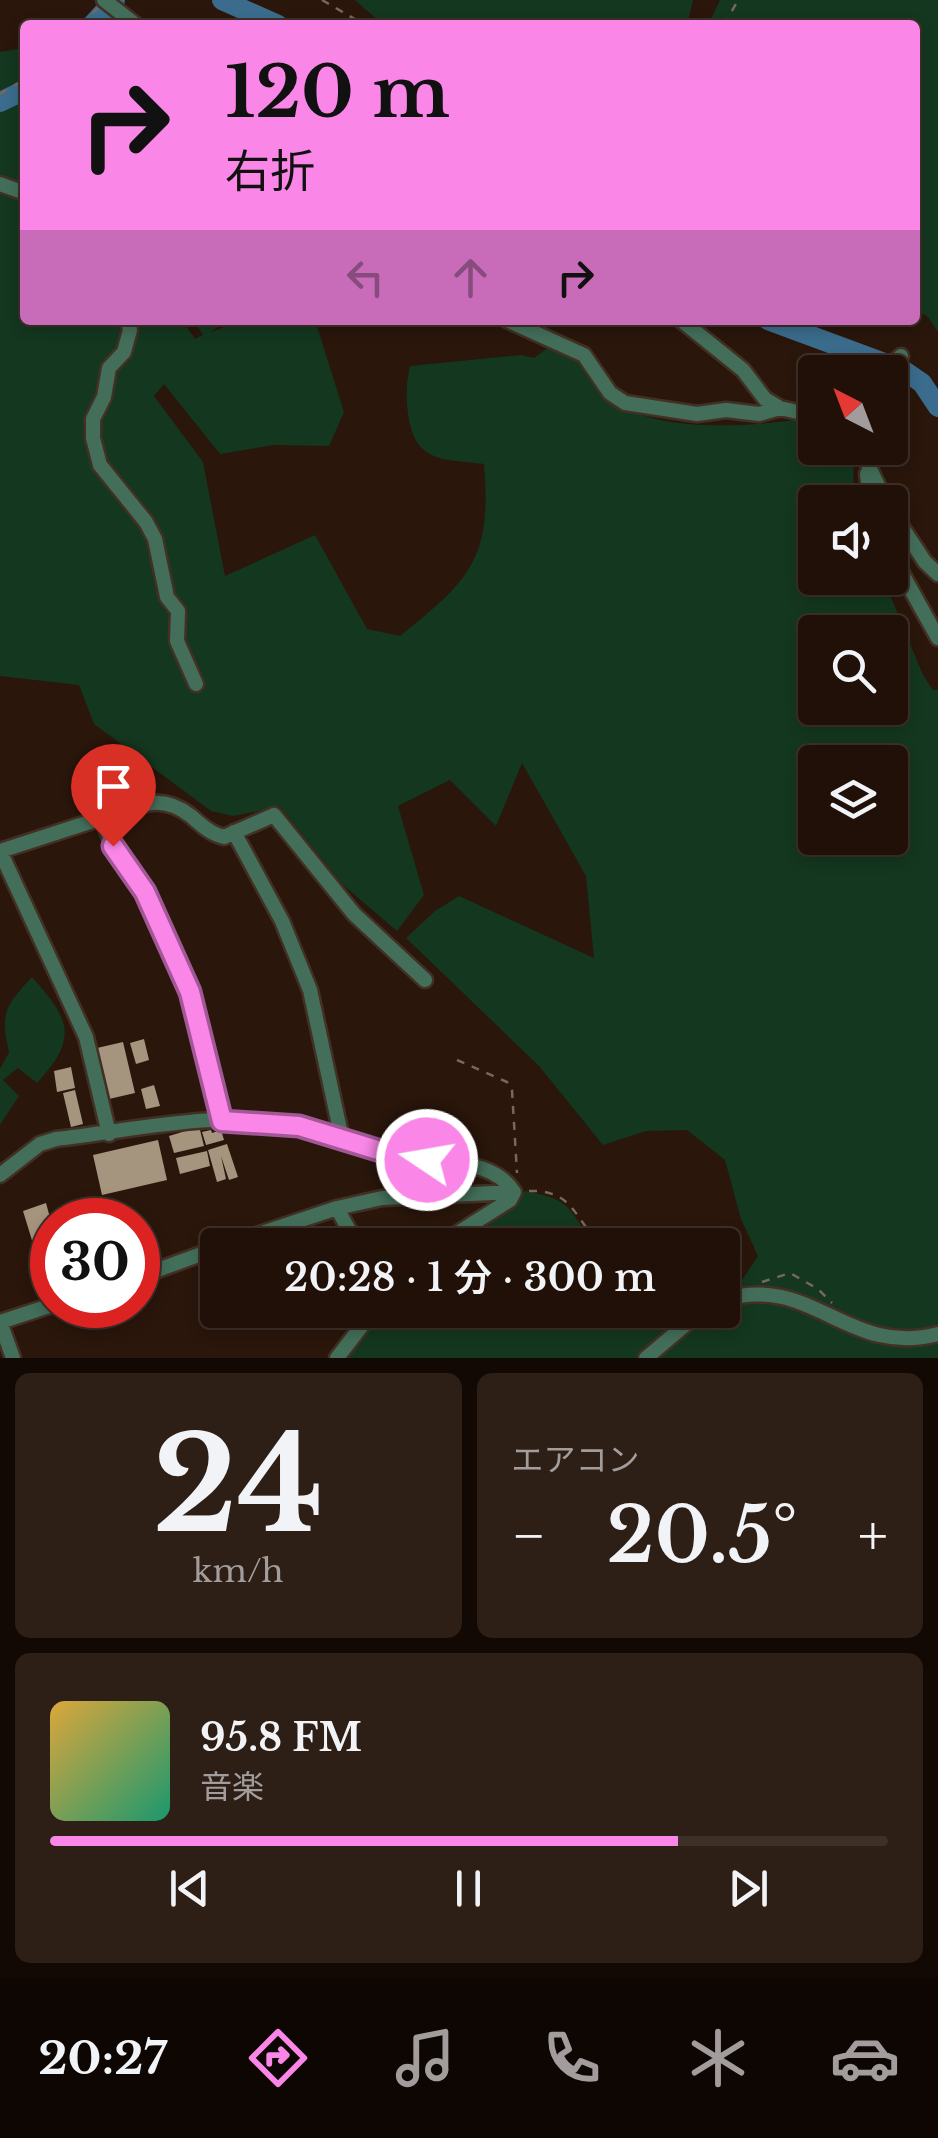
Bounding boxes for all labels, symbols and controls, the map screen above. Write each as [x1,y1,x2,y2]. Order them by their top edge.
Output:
text: 120 m [225,49,450,136]
icon: right [60,60,190,190]
text: 右折 [225,143,315,199]
icon: left [338,250,393,305]
icon: ahead [443,250,498,305]
icon: right [548,250,603,305]
north arrow [798,355,908,465]
map controls [798,355,908,855]
button: sound [798,485,908,595]
button: search [798,615,908,725]
pin [71,744,156,847]
button: layers [798,745,908,855]
icon: arrive [86,759,141,814]
position arrow [375,1108,479,1212]
speed limit sign: 30 [30,1198,160,1328]
text: 20:28 · 1 分 · 300 m [284,1254,656,1301]
text: 24 [153,1405,324,1566]
text: エアコン [512,1440,640,1480]
text: 20.5° [607,1489,798,1582]
text: − [512,1502,546,1570]
text: + [858,1502,888,1570]
text: km/h [193,1551,284,1591]
text: 95.8 FM [200,1714,362,1761]
text: 音楽 [200,1767,264,1807]
icon: previous [162,1861,217,1916]
icon: pause [441,1861,496,1916]
icon: next [721,1861,776,1916]
icon: directions [243,2023,313,2093]
icon: music [390,2023,460,2093]
icon: phone [537,2023,607,2093]
icon: climate [683,2023,753,2093]
icon: car [830,2023,900,2093]
text: 20:27 [38,2030,167,2086]

